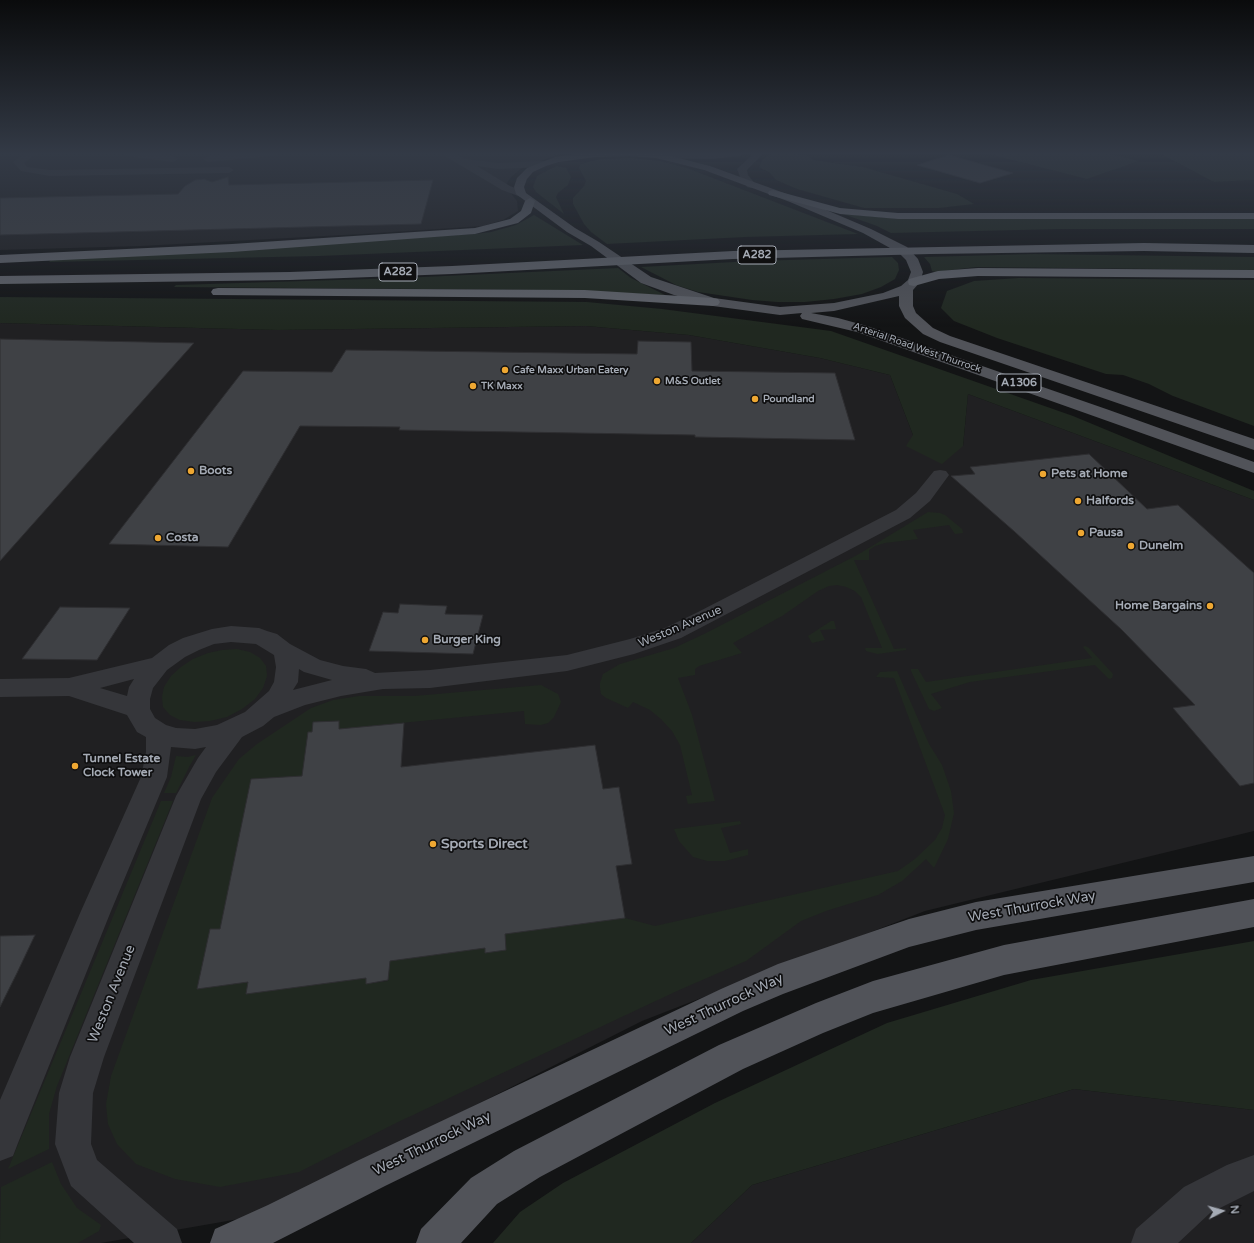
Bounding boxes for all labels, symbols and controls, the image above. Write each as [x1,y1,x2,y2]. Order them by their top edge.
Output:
road number: A282 [738,246,776,264]
road number: A282 [379,263,417,281]
street label: Arterial Road West Thurrock [851,320,983,376]
place label: Cafe Maxx Urban Eatery [513,364,628,376]
marker: Cafe Maxx Urban Eatery [500,365,510,375]
road number: A1306 [997,374,1041,392]
place label: M&S Outlet [665,375,721,387]
marker: M&S Outlet [652,376,662,386]
place label: TK Maxx [481,380,523,392]
marker: TK Maxx [468,381,478,391]
place label: Poundland [763,393,815,405]
marker: Poundland [750,394,760,404]
place label: Boots [199,464,232,478]
marker: Boots [186,466,196,476]
place label: Pets at Home [1051,467,1127,481]
marker: Pets at Home [1038,469,1048,479]
place label: Halfords [1086,494,1134,508]
marker: Halfords [1073,496,1083,506]
place label: Pausa [1089,526,1123,540]
marker: Pausa [1076,528,1086,538]
place label: Costa [166,531,198,545]
marker: Costa [153,533,163,543]
place label: Dunelm [1139,539,1183,553]
marker: Dunelm [1126,541,1136,551]
place label: Home Bargains [1115,599,1202,613]
marker: Home Bargains [1205,601,1215,611]
street label: Weston Avenue [636,603,724,651]
place label: Burger King [433,633,501,647]
marker: Burger King [420,635,430,645]
place label: Tunnel Estate Clock Tower [83,752,160,780]
marker: Tunnel Estate Clock Tower [70,761,80,771]
place label: Sports Direct [441,836,528,852]
marker: Sports Direct [428,839,438,849]
street label: West Thurrock Way [967,888,1097,926]
street label: Weston Avenue [85,943,139,1045]
street label: West Thurrock Way [662,970,786,1040]
street label: West Thurrock Way [370,1108,494,1180]
north arrow [1202,1191,1242,1231]
text: N [1228,1205,1241,1215]

